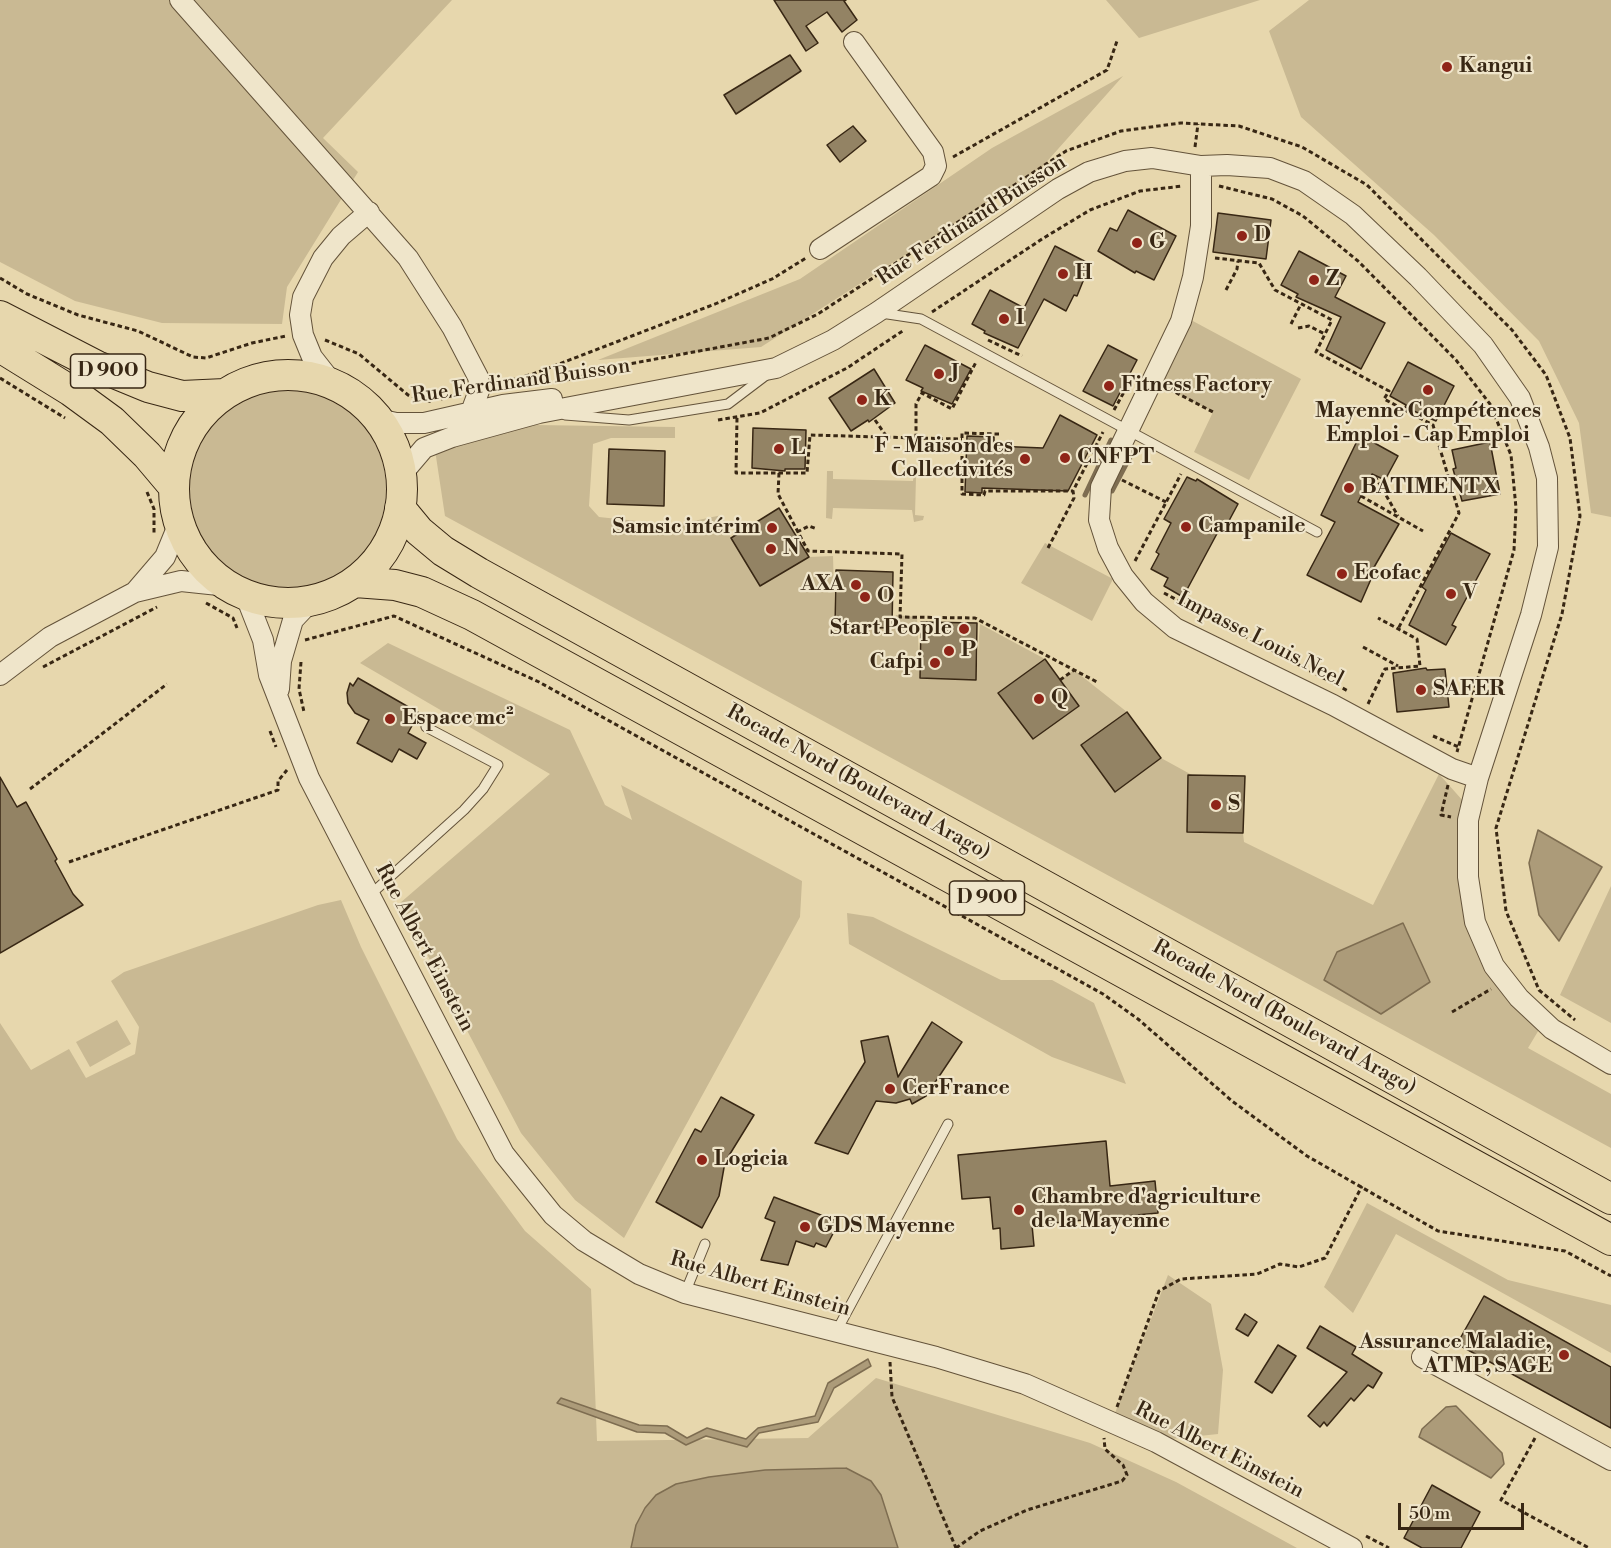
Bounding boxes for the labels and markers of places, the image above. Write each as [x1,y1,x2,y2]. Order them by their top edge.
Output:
place label: Kangui [1459,54,1532,80]
marker: Kangui [1440,60,1454,74]
place label: D [1254,223,1271,249]
marker: D [1235,229,1249,243]
place label: G [1149,230,1166,256]
marker: G [1130,236,1144,250]
place label: H [1075,261,1092,287]
marker: H [1056,267,1070,281]
place label: Z [1326,267,1339,293]
marker: Z [1307,273,1321,287]
place label: I [1016,306,1024,332]
marker: I [997,312,1011,326]
place label: J [951,361,959,387]
marker: J [932,367,946,381]
place label: Fitness Factory [1121,373,1272,399]
marker: Fitness Factory [1102,379,1116,393]
marker: Mayenne Compétences Emploi - Cap Emploi [1421,383,1435,397]
place label: K [874,387,891,413]
marker: K [855,393,869,407]
place label: Mayenne Compétences Emploi - Cap Emploi [1315,399,1541,449]
place label: F - Maison des Collectivités [875,434,1013,484]
place label: L [791,436,805,462]
marker: L [772,442,786,456]
place label: CNFPT [1077,445,1154,471]
marker: CNFPT [1058,451,1072,465]
marker: F - Maison des Collectivités [1018,452,1032,466]
place label: BATIMENT X [1361,475,1498,501]
marker: BATIMENT X [1342,481,1356,495]
place label: Campanile [1198,514,1306,540]
place label: Samsic intérim [613,515,760,541]
marker: Campanile [1179,520,1193,534]
marker: Samsic intérim [765,521,779,535]
place label: N [783,536,800,562]
marker: N [764,542,778,556]
place label: Ecofac [1354,561,1421,587]
marker: Ecofac [1335,567,1349,581]
place label: AXA [801,572,844,598]
marker: AXA [849,578,863,592]
place label: V [1463,581,1477,607]
place label: O [877,584,894,610]
marker: V [1444,587,1458,601]
marker: O [858,590,872,604]
place label: Start People [830,616,952,642]
marker: Start People [957,622,971,636]
place label: P [961,638,976,664]
marker: P [942,644,956,658]
place label: Cafpi [869,650,923,676]
marker: Cafpi [928,656,942,670]
place label: SAFER [1433,677,1505,703]
marker: SAFER [1414,683,1428,697]
place label: Q [1051,686,1068,712]
marker: Q [1032,692,1046,706]
place label: Espace mc² [402,706,513,732]
marker: Espace mc² [383,712,397,726]
place label: S [1228,792,1240,818]
marker: S [1209,798,1223,812]
place label: CerFrance [902,1076,1010,1102]
marker: CerFrance [883,1082,897,1096]
place label: Logicia [714,1147,788,1173]
marker: Logicia [695,1153,709,1167]
place label: Chambre d'agriculture de la Mayenne [1031,1185,1261,1235]
marker: Chambre d'agriculture de la Mayenne [1012,1203,1026,1217]
place label: GDS Mayenne [817,1214,955,1240]
marker: GDS Mayenne [798,1220,812,1234]
place label: Assurance Maladie, ATMP, SAGE [1359,1330,1552,1380]
marker: Assurance Maladie, ATMP, SAGE [1557,1348,1571,1362]

